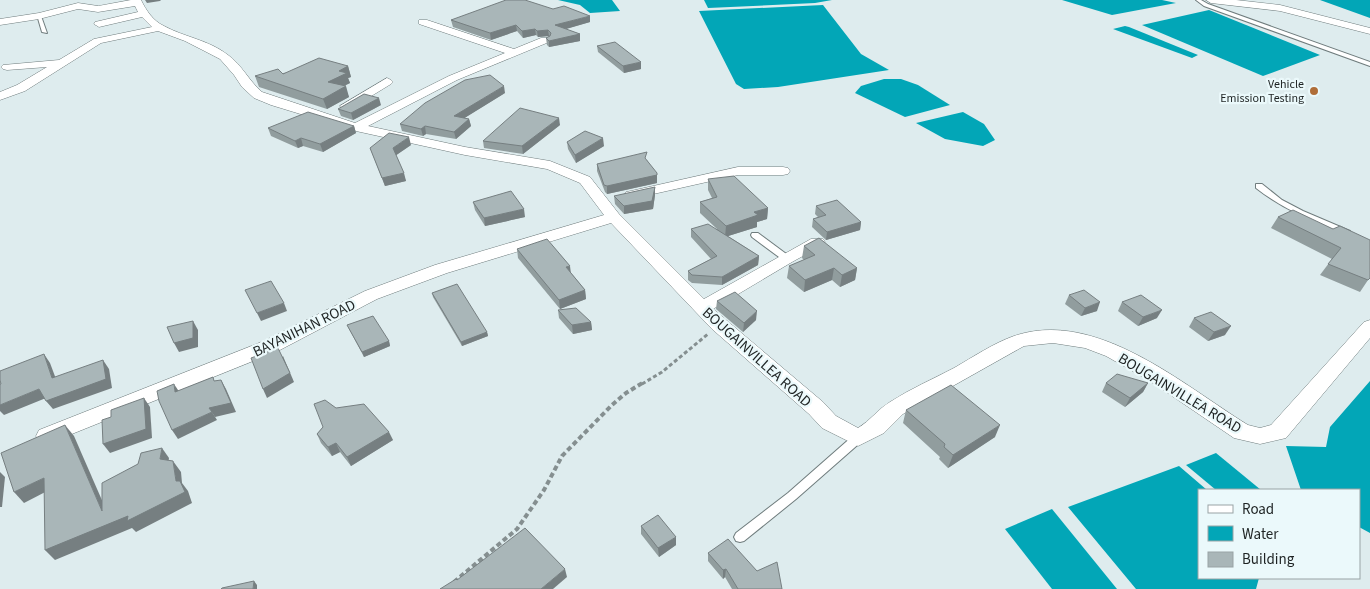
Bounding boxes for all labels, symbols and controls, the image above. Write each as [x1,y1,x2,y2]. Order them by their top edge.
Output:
place label: Vehicle Emission Testing [1220,76,1304,107]
marker: Vehicle Emission Testing [1308,85,1320,97]
street label: BAYANIHAN ROAD [249,294,359,362]
street label: BOUGAINVILLEA ROAD [697,303,816,412]
street label: BOUGAINVILLEA ROAD [1114,348,1245,439]
legend [1198,489,1360,579]
text: Road [1242,499,1274,520]
text: Water [1242,524,1279,545]
text: Building [1242,549,1295,570]

